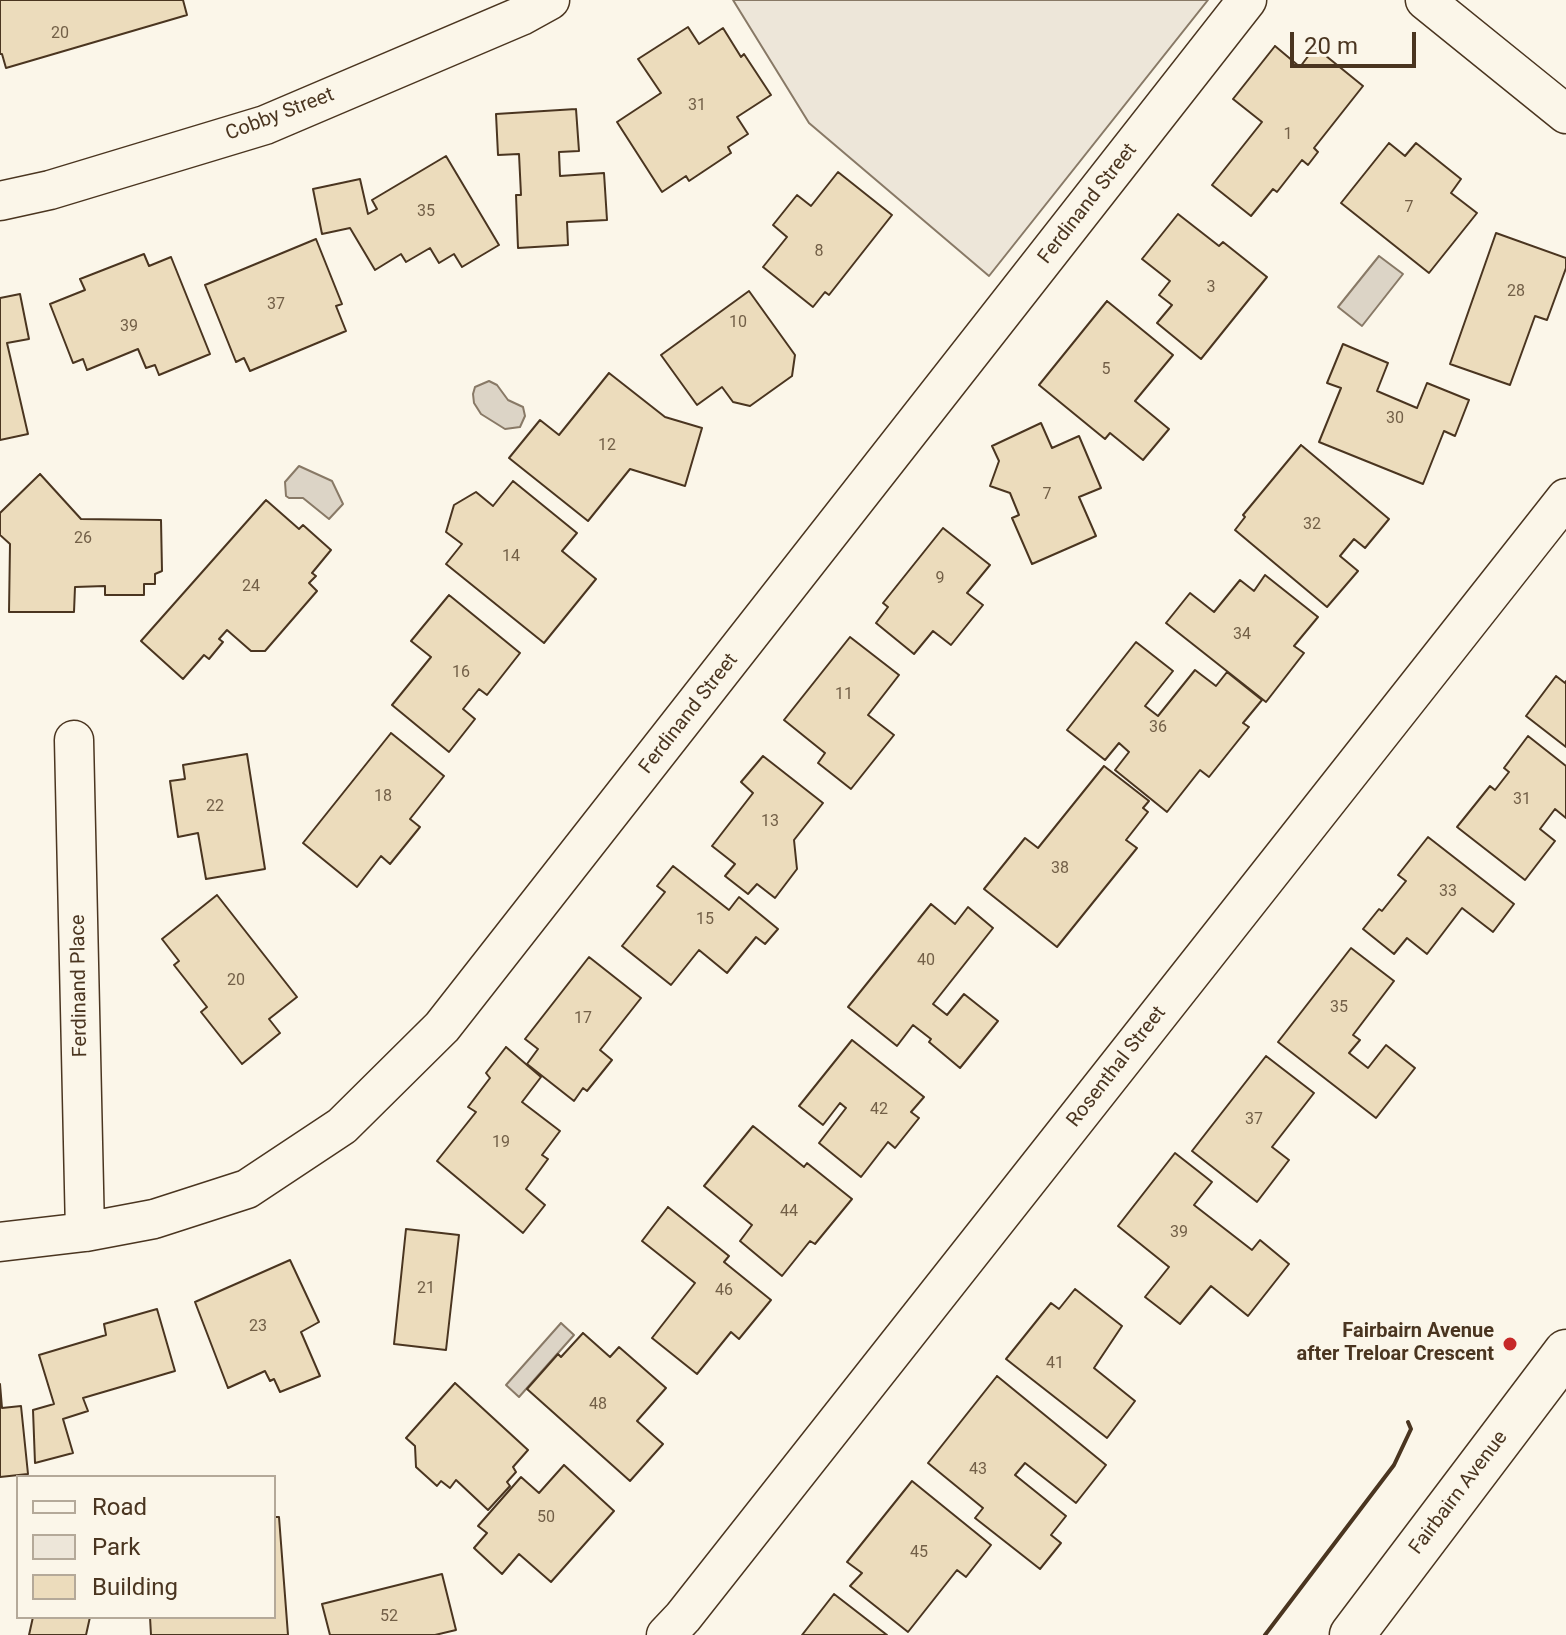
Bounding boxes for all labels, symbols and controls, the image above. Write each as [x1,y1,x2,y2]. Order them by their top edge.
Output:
scale bar [1294,16,1420,66]
house number: 20 [51,24,69,44]
text: 20 m [1304,32,1358,60]
street label: Cobby Street [223,83,337,147]
house number: 31 [688,96,706,116]
house number: 1 [1284,125,1292,145]
street label: Ferdinand Street [1034,139,1142,269]
house number: 7 [1405,198,1413,218]
house number: 35 [417,202,435,222]
house number: 8 [815,242,823,262]
house number: 3 [1207,278,1215,298]
house number: 28 [1507,282,1525,302]
house number: 37 [267,295,285,315]
house number: 10 [729,313,747,333]
house number: 39 [120,317,138,337]
house number: 5 [1102,360,1110,380]
house number: 30 [1386,409,1404,429]
house number: 12 [598,436,616,456]
house number: 7 [1043,485,1051,505]
house number: 32 [1303,515,1321,535]
house number: 26 [74,529,92,549]
house number: 14 [502,547,520,567]
house number: 9 [936,569,944,589]
house number: 24 [242,577,260,597]
house number: 34 [1233,625,1251,645]
street label: Ferdinand Street [635,649,743,779]
house number: 16 [452,663,470,683]
house number: 11 [835,685,853,705]
house number: 36 [1149,718,1167,738]
house number: 18 [374,787,392,807]
house number: 31 [1513,790,1531,810]
house number: 22 [206,797,224,817]
house number: 13 [761,812,779,832]
house number: 38 [1051,859,1069,879]
house number: 33 [1439,882,1457,902]
house number: 15 [696,910,714,930]
street label: Ferdinand Place [67,914,93,1058]
house number: 40 [917,951,935,971]
house number: 20 [227,971,245,991]
house number: 35 [1330,998,1348,1018]
street label: Rosenthal Street [1062,1002,1172,1132]
house number: 17 [574,1009,592,1029]
house number: 42 [870,1100,888,1120]
house number: 37 [1245,1110,1263,1130]
house number: 19 [492,1133,510,1153]
house number: 44 [780,1202,798,1222]
house number: 39 [1170,1223,1188,1243]
house number: 21 [417,1279,435,1299]
house number: 46 [715,1281,733,1301]
house number: 23 [249,1317,267,1337]
place label: Fairbairn Avenue after Treloar Crescent [1297,1320,1494,1367]
marker: Fairbairn Avenue after Treloar Crescent [1501,1335,1519,1353]
house number: 41 [1046,1354,1064,1374]
house number: 48 [589,1395,607,1415]
street label: Fairbairn Avenue [1405,1427,1513,1559]
house number: 43 [969,1460,987,1480]
legend [16,1475,276,1619]
text: Road [92,1493,147,1521]
house number: 50 [537,1508,555,1528]
text: Park [92,1533,140,1561]
house number: 45 [910,1543,928,1563]
text: Building [92,1573,178,1601]
house number: 52 [380,1607,398,1627]

